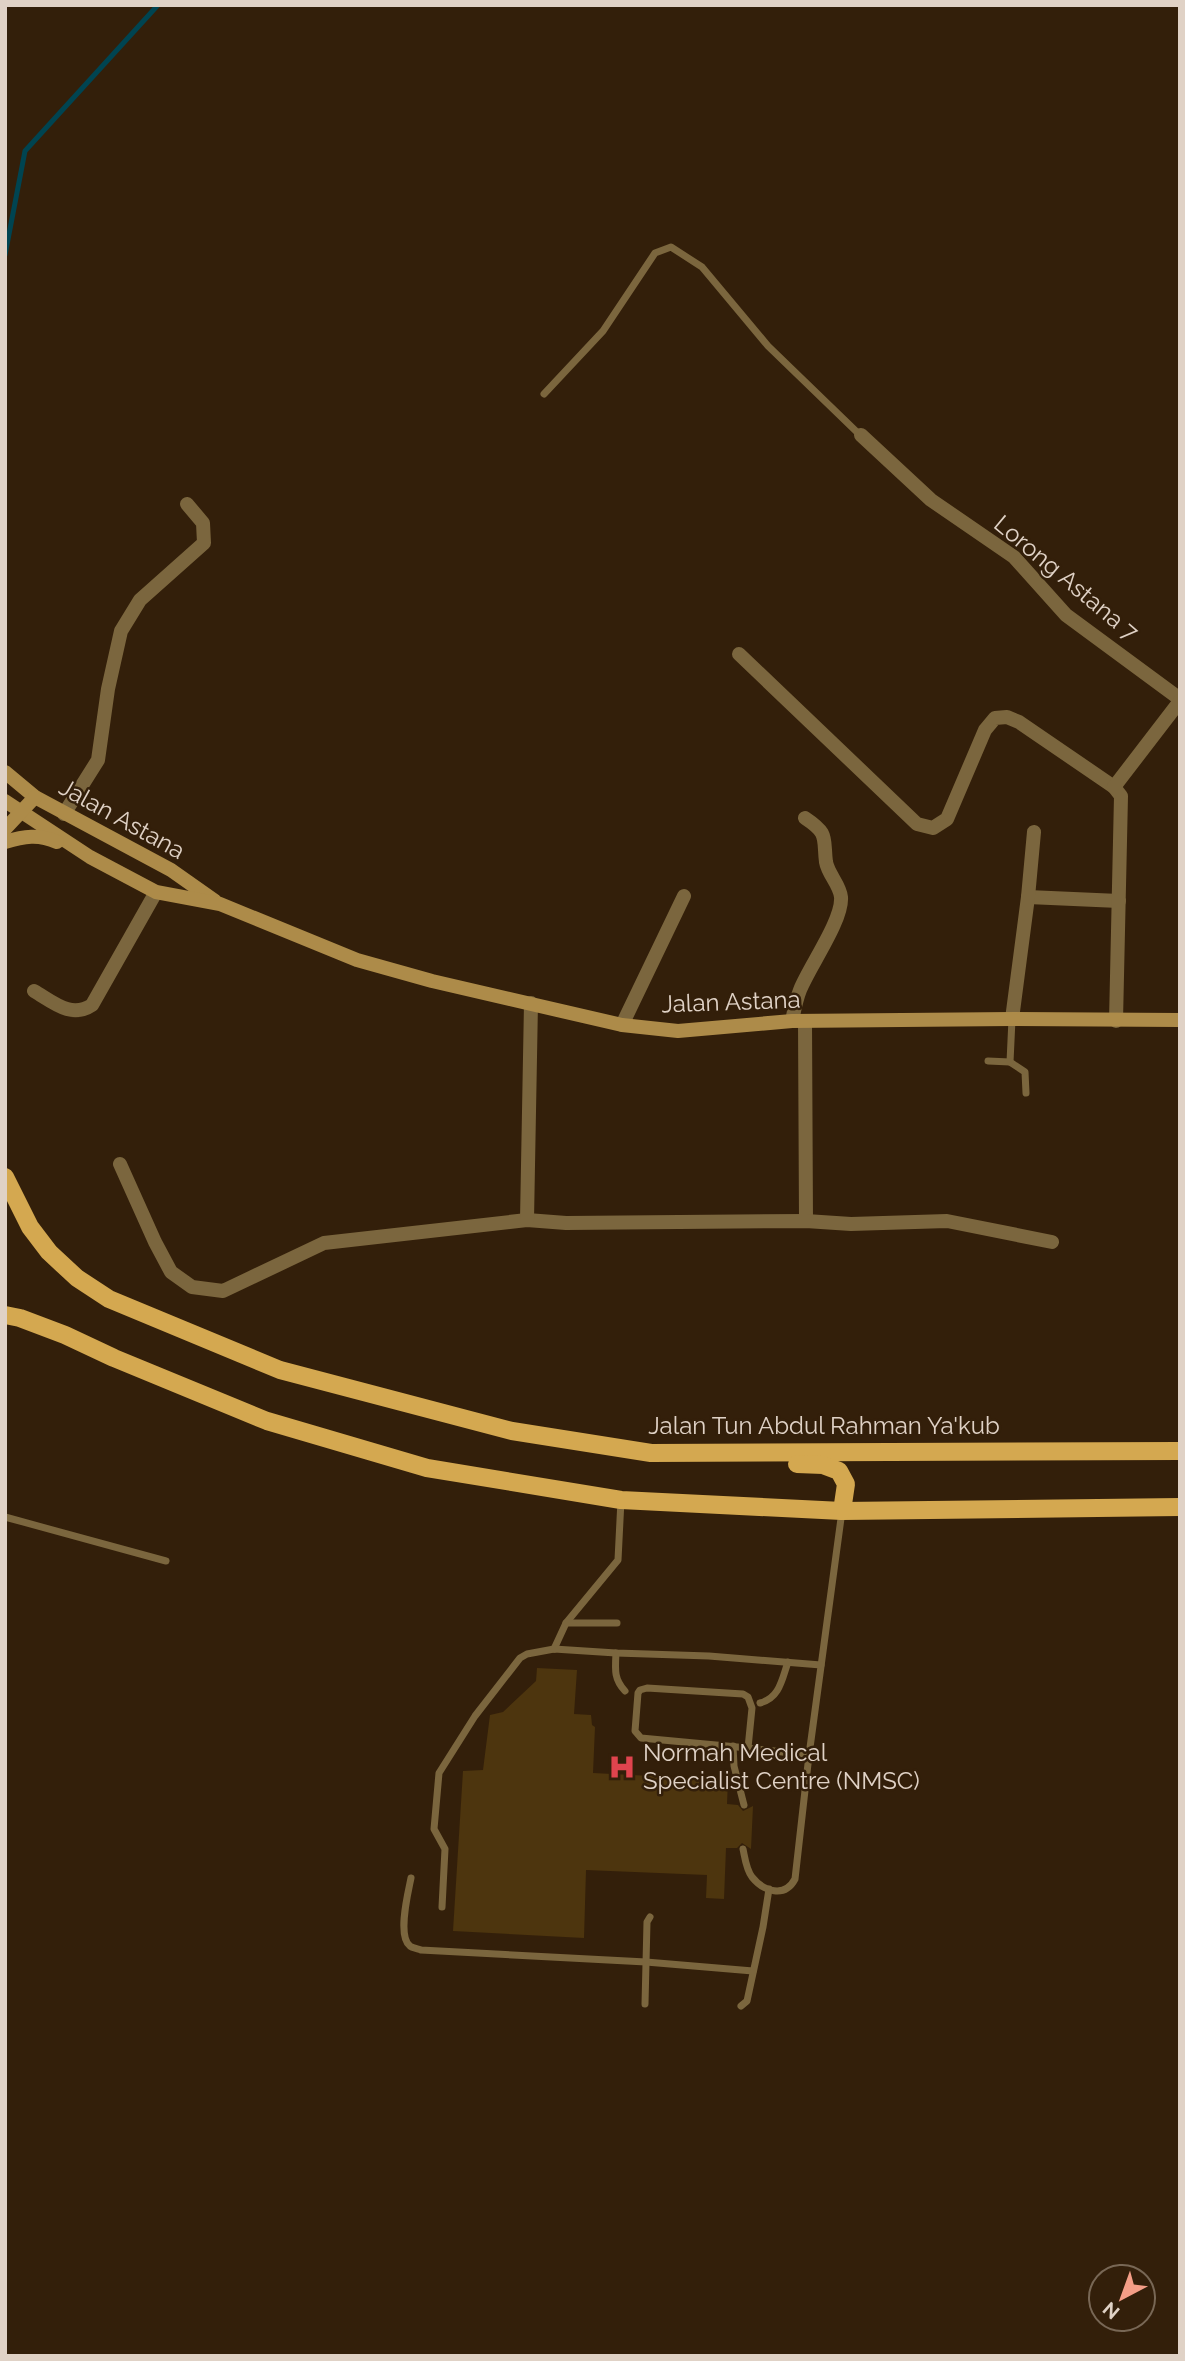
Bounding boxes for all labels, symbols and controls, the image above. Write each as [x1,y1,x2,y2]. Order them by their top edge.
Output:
street label: Lorong Astana 7 [988,509,1144,646]
street label: Jalan Astana [54,772,190,865]
street label: Jalan Astana [661,985,801,1018]
street label: Jalan Tun Abdul Rahman Ya'kub [648,1411,1000,1440]
place label: Normah Medical Specialist Centre (NMSC) [643,1738,920,1795]
hospital icon: Normah Medical Specialist Centre (NMSC) [607,1752,637,1782]
north arrow [1087,2263,1157,2333]
text: N [1098,2298,1124,2324]

